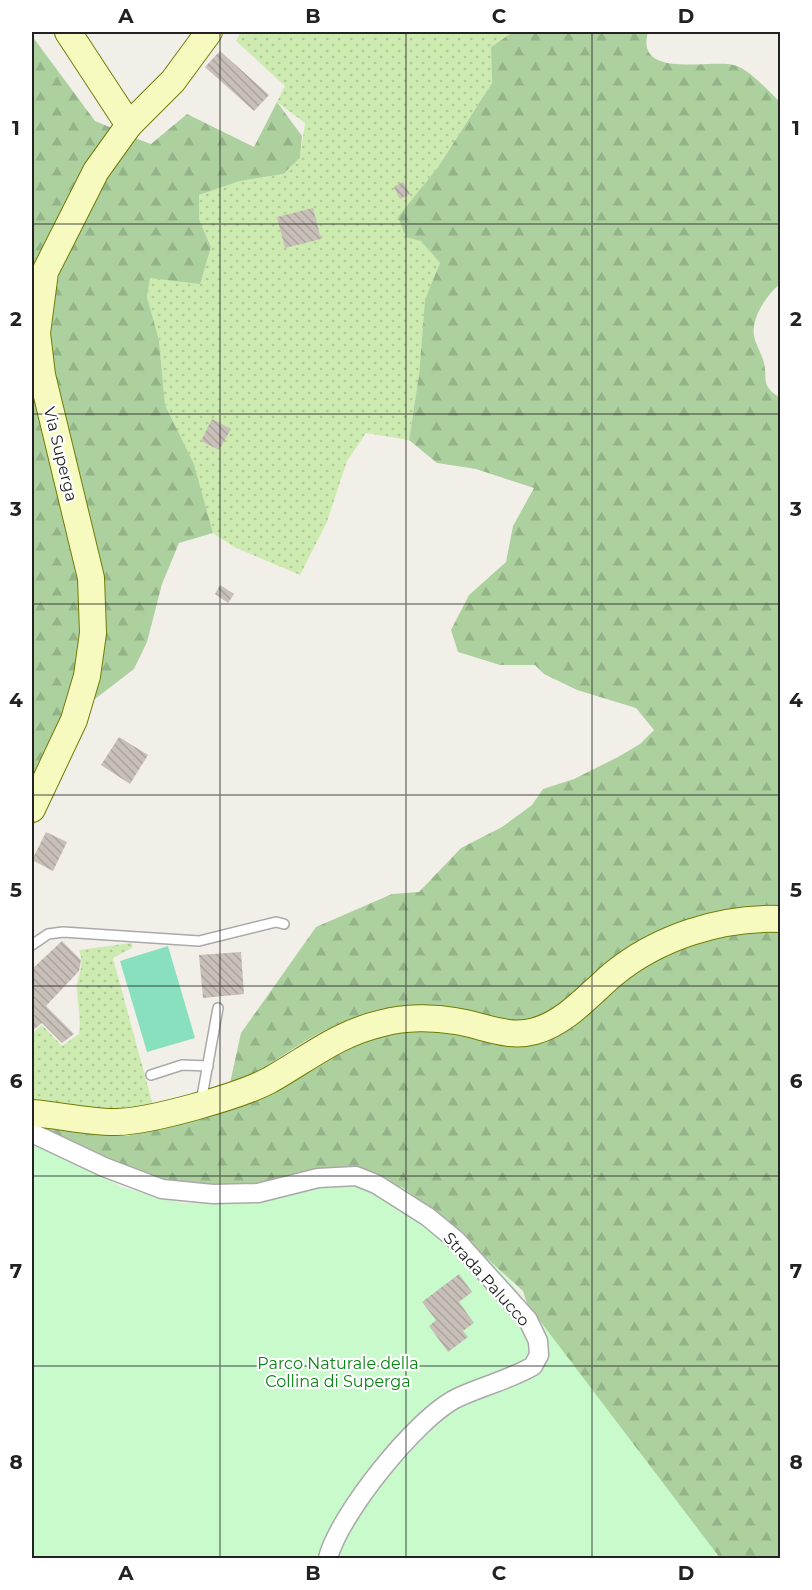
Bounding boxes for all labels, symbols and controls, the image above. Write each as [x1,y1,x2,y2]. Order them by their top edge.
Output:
text: A [117,4,134,28]
text: B [305,4,321,28]
text: C [492,4,507,28]
text: D [678,4,694,28]
text: 1 [12,116,20,140]
text: 1 [792,116,800,140]
text: 2 [10,307,22,331]
text: 2 [790,307,802,331]
street label: Via Superga [40,405,81,503]
text: 3 [9,497,22,521]
text: 3 [789,497,802,521]
text: 4 [9,688,23,712]
text: 4 [789,688,803,712]
text: 5 [10,878,22,902]
text: 5 [790,878,802,902]
text: 6 [10,1069,23,1093]
text: 6 [790,1069,803,1093]
street label: Strada Palucco [440,1229,534,1330]
text: 7 [10,1259,22,1283]
text: 7 [790,1259,802,1283]
park label: Parco Naturale della Collina di Superga [257,1354,419,1391]
text: 8 [9,1450,23,1474]
text: 8 [789,1450,803,1474]
text: A [117,1561,134,1585]
text: B [305,1561,321,1585]
text: C [492,1561,507,1585]
text: D [678,1561,694,1585]

